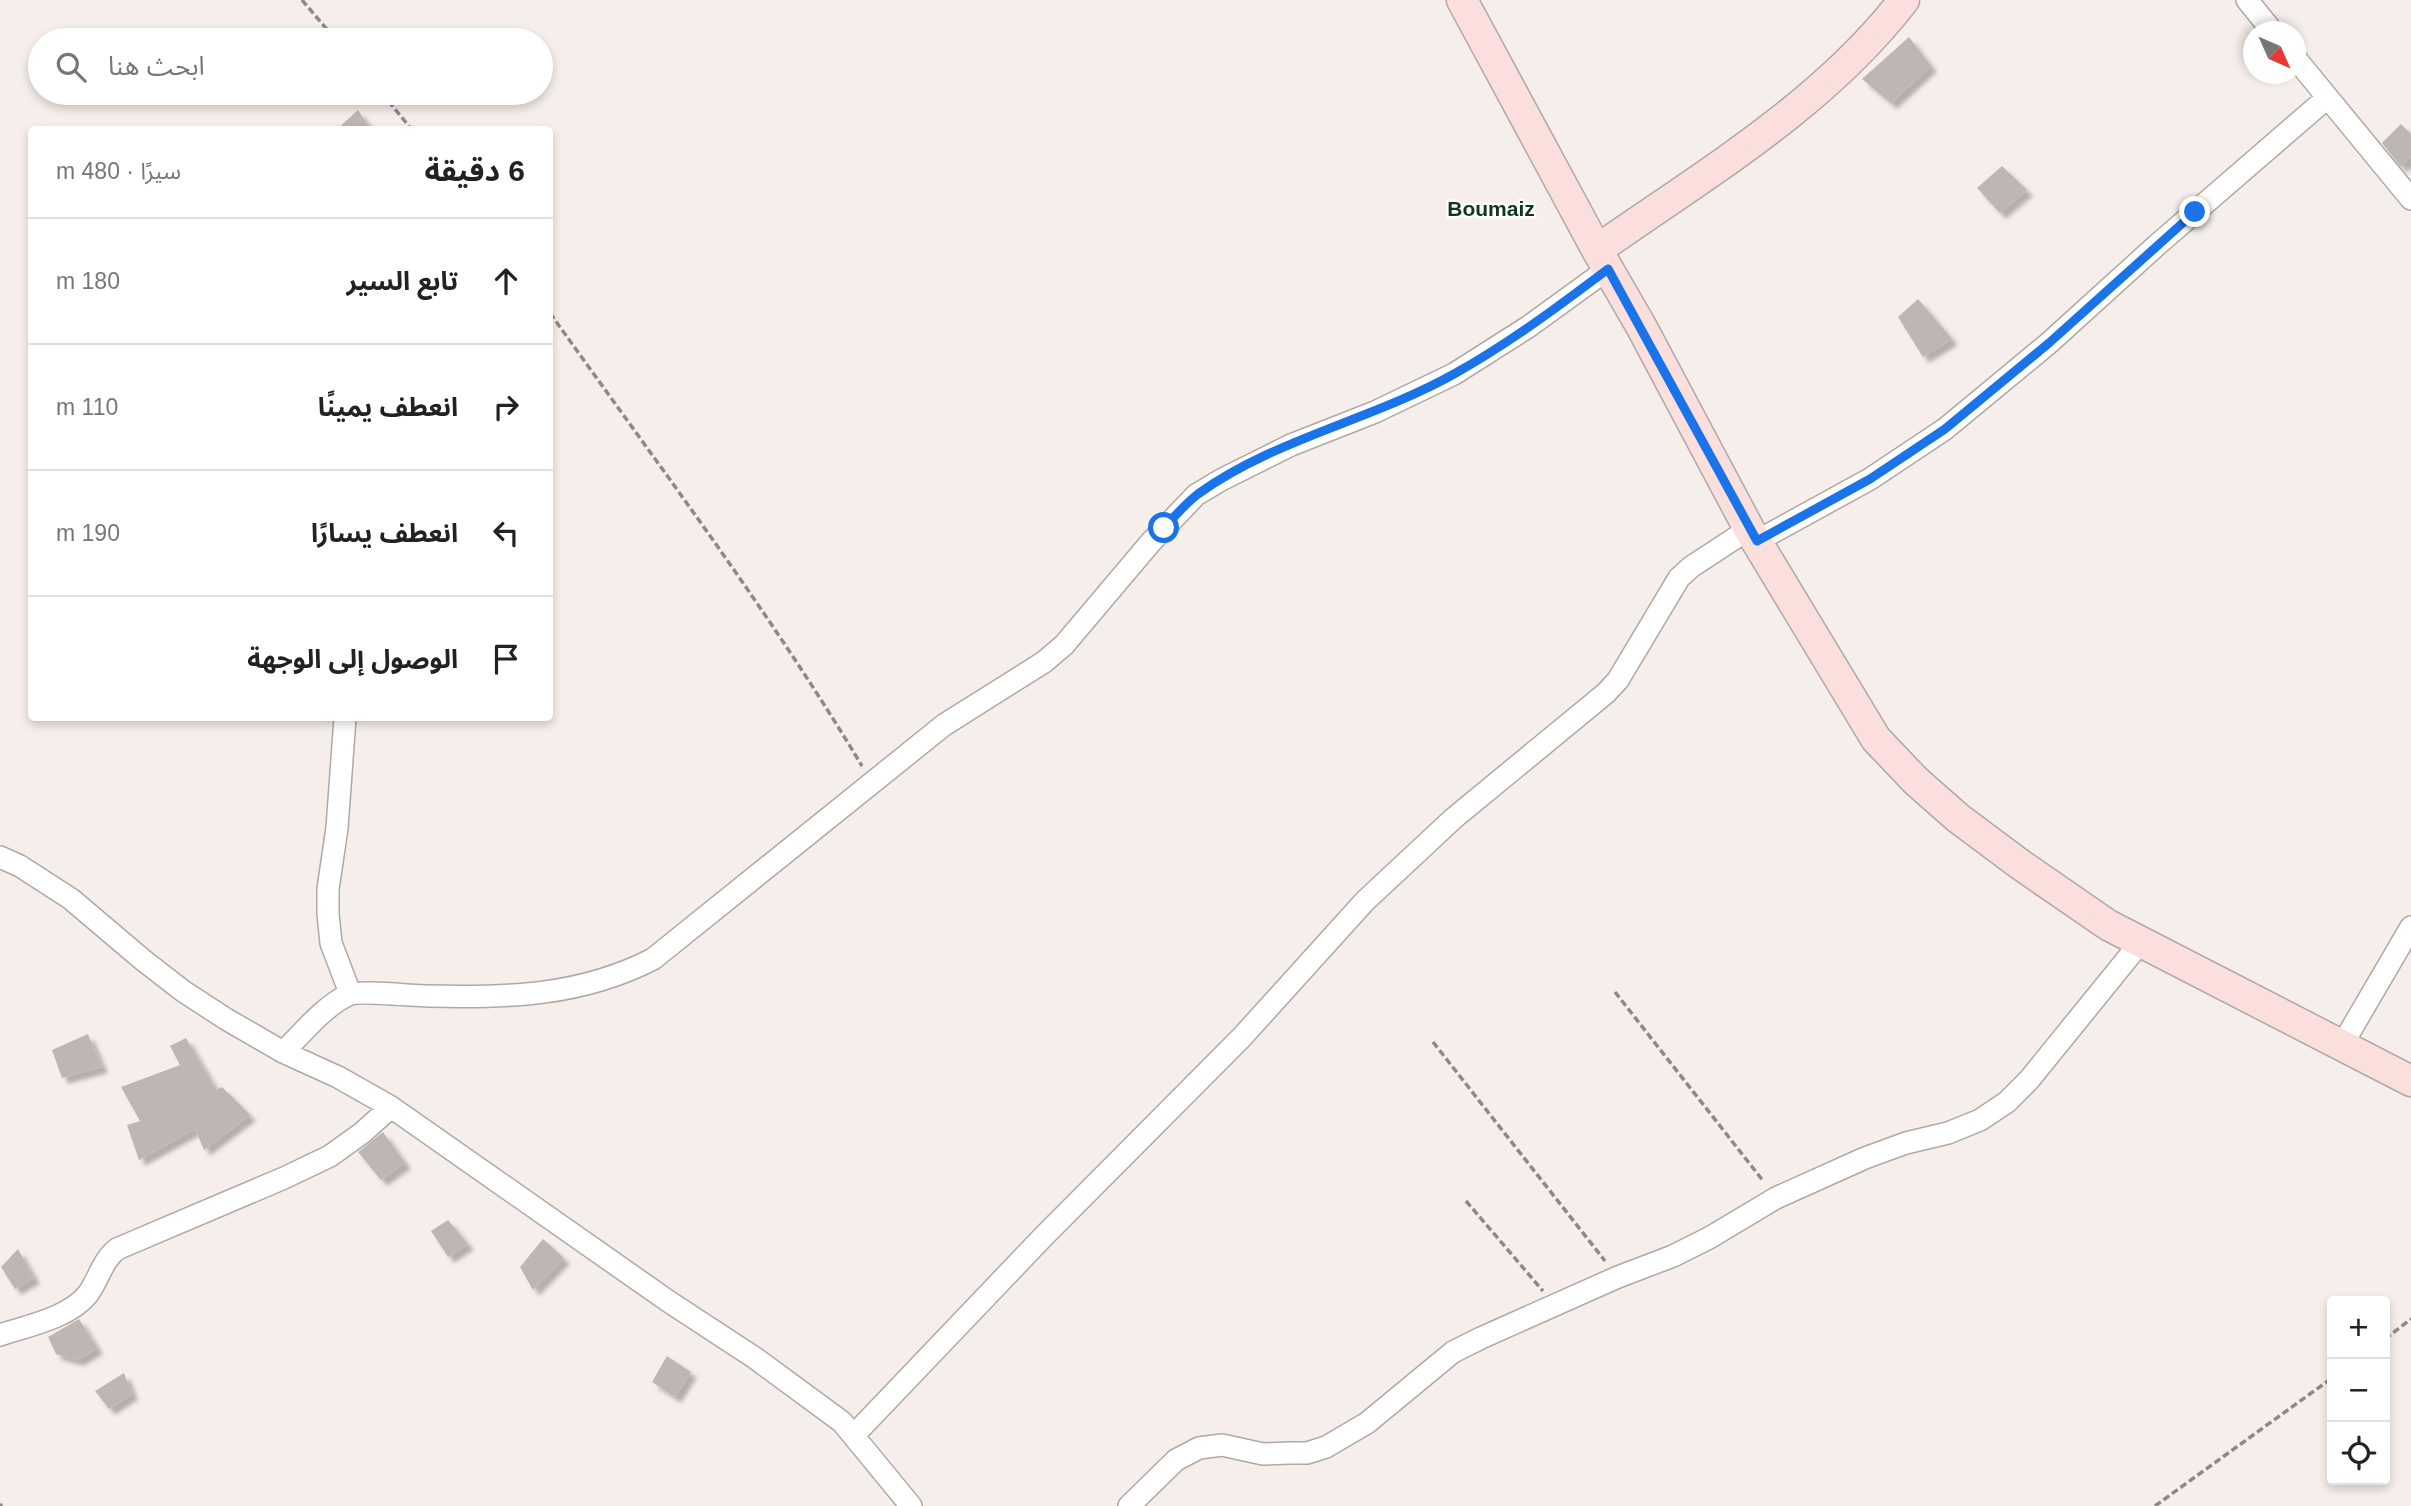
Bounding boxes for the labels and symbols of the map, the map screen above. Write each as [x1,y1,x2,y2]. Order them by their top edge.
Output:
north arrow [2243,21,2306,84]
route end [2179,196,2210,227]
district label: Boumaiz [1447,197,1535,220]
route start [1148,512,1179,543]

